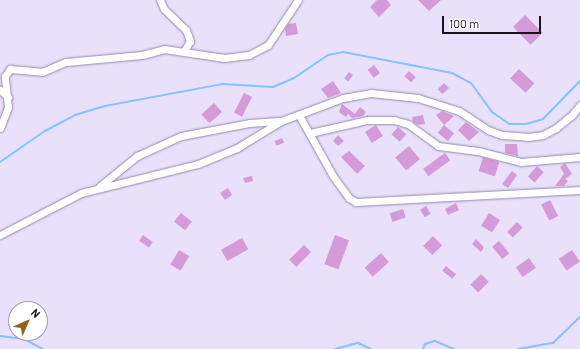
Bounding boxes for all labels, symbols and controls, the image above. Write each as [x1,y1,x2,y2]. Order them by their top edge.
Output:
scale bar [444,8,543,34]
text: 100 m [449,16,479,30]
north arrow [8,301,48,341]
text: N [29,306,43,320]

